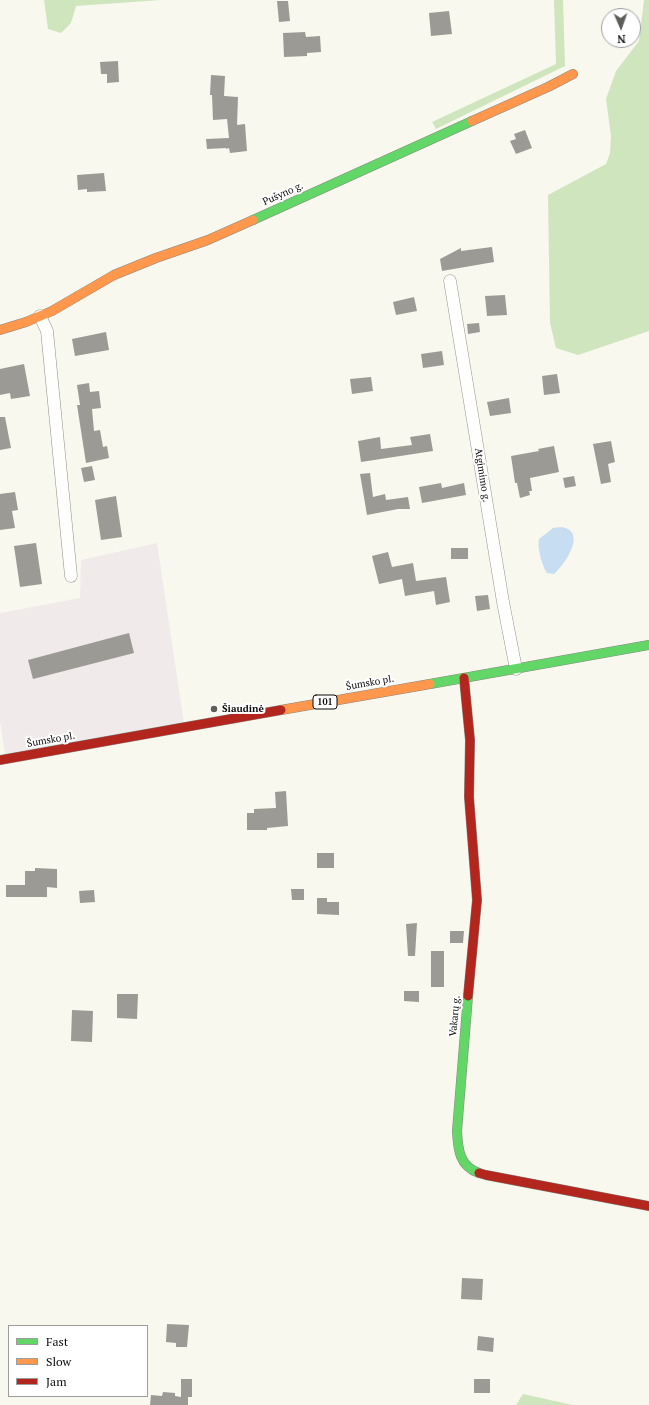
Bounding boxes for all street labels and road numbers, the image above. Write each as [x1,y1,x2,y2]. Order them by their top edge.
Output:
street label: Pušyno g. [261,180,305,208]
street label: Atgimimo g. [472,447,492,503]
street label: Šumsko pl. [345,673,395,693]
road number: 101 [313,695,337,709]
street label: Šumsko pl. [26,730,76,750]
street label: Vakarų g. [447,995,463,1037]

